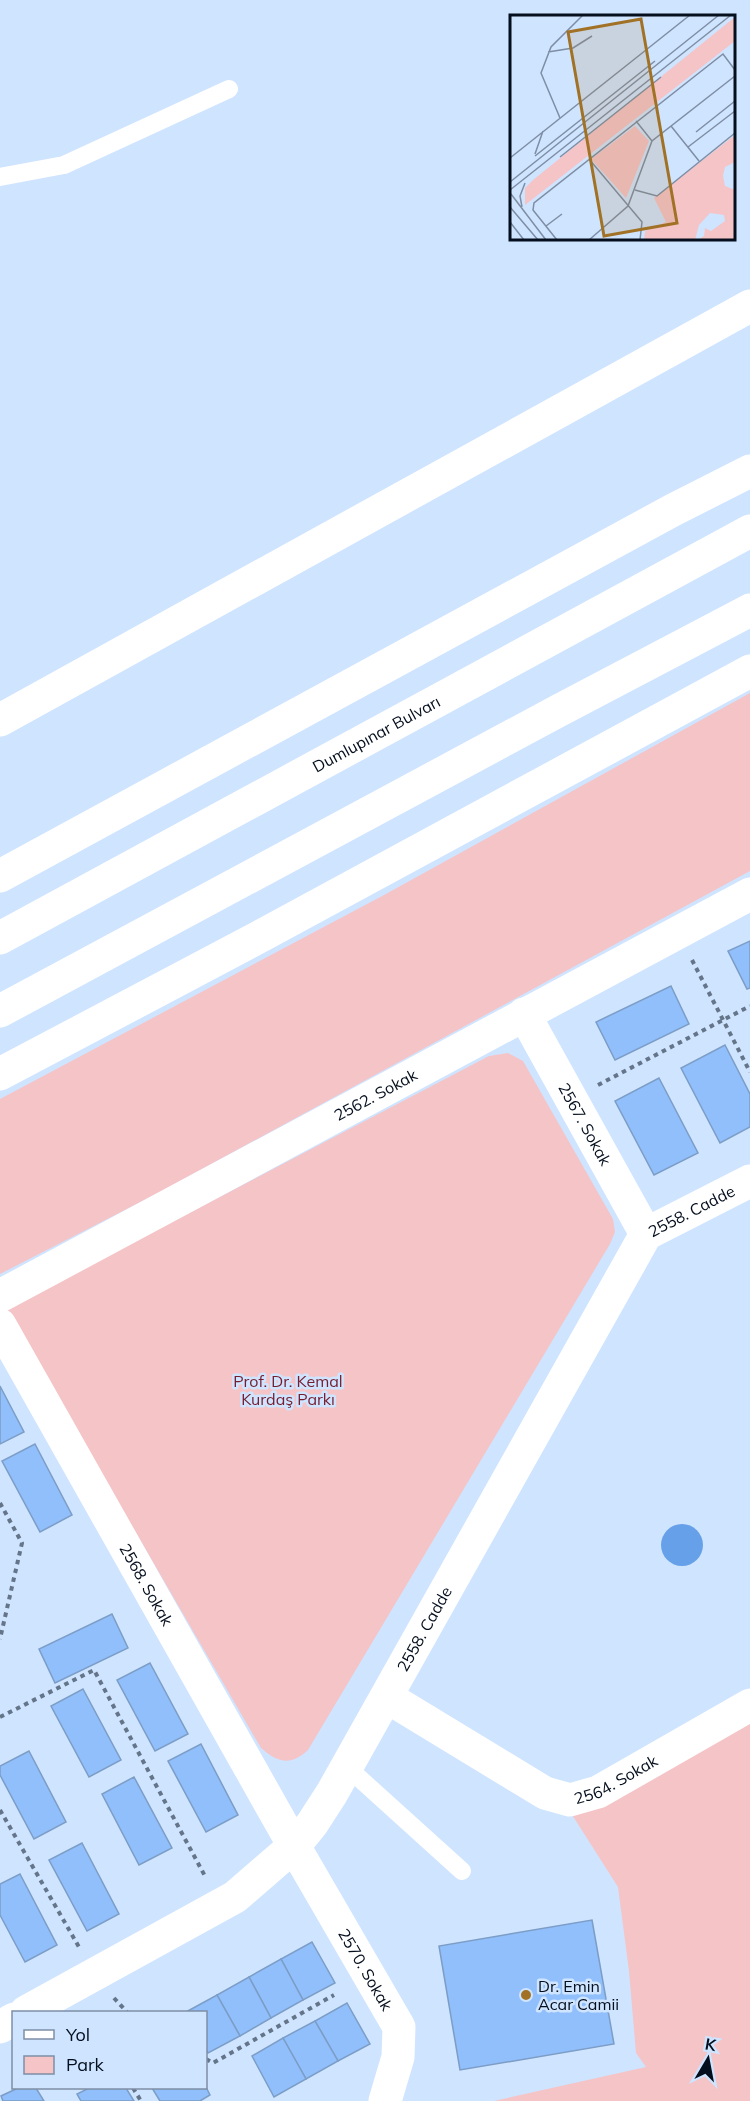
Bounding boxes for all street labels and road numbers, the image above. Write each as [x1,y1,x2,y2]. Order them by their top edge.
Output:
street label: Dumlupınar Bulvarı [309,691,443,777]
street label: 2562. Sokak [330,1064,421,1125]
street label: 2567. Sokak [554,1079,616,1170]
street label: 2558. Cadde [645,1180,738,1241]
street label: 2568. Sokak [115,1540,178,1630]
street label: 2558. Cadde [392,1583,456,1675]
street label: 2564. Sokak [572,1750,662,1808]
street label: 2570. Sokak [334,1925,398,2015]

